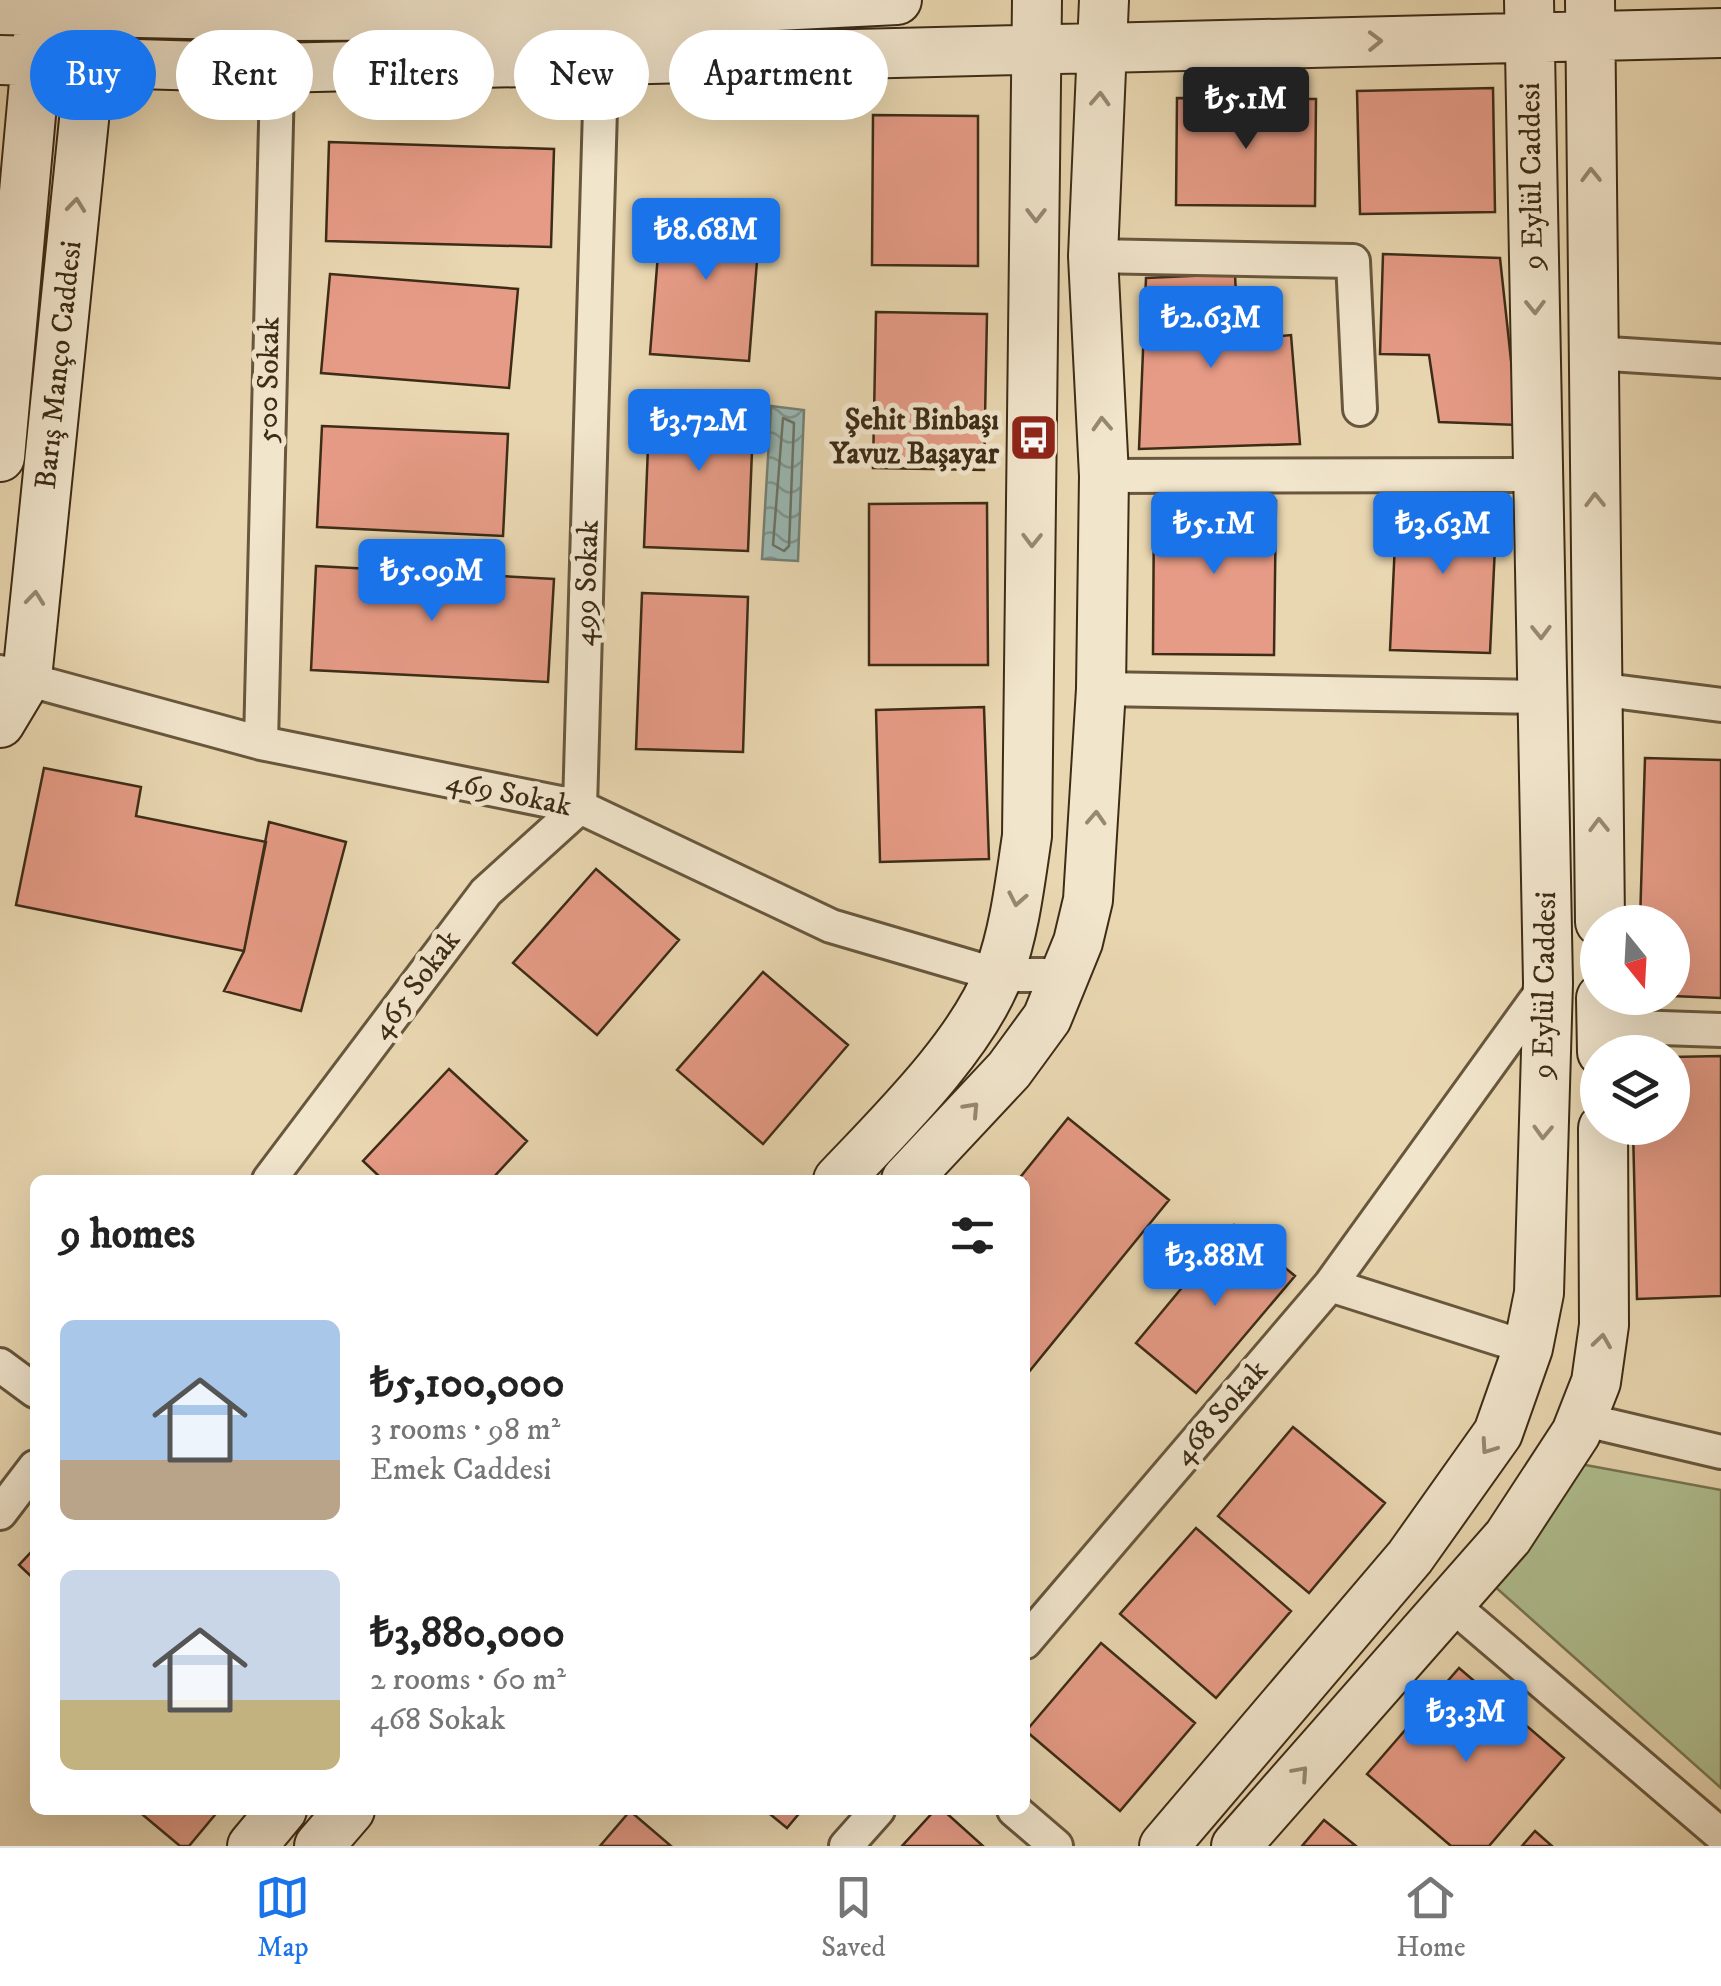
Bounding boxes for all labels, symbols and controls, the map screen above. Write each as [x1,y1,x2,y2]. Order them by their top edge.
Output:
chip: Buy [30,30,156,120]
chip: Rent [176,30,313,120]
chip: Filters [333,30,494,120]
chip: New [514,30,649,120]
chip: Apartment [669,30,888,120]
one-way arrow [1368,30,1383,52]
pin: ₺5.1M [1176,67,1316,152]
text: ₺5.1M [1205,79,1287,119]
street label: 9 Eylül Caddesi [1512,82,1552,272]
one-way arrow [1089,90,1110,106]
one-way arrow [1580,167,1602,182]
one-way arrow [64,197,86,213]
pin: ₺8.68M [625,198,787,283]
one-way arrow [1025,208,1047,223]
text: ₺8.68M [654,210,758,250]
street label: Barış Manço Caddesi [28,239,90,491]
pin: ₺2.63M [1130,286,1292,371]
text: ₺2.63M [1161,298,1261,338]
one-way arrow [1524,300,1546,316]
street label: 500 Sokak [249,316,289,443]
pin: ₺3.72M [618,389,780,474]
text: ₺3.72M [650,401,748,441]
place label: Şehit Binbaşı Yavuz Başayar [829,402,1000,473]
bus stop icon: Şehit Binbaşı Yavuz Başayar [1008,411,1060,463]
one-way arrow [1092,415,1113,431]
pin: ₺5.1M [1144,492,1284,577]
pin: ₺3.63M [1362,492,1524,577]
one-way arrow [1584,492,1606,508]
text: ₺5.1M [1173,504,1255,544]
text: ₺3.63M [1395,504,1491,544]
street label: 499 Sokak [566,519,608,647]
one-way arrow [1021,532,1043,548]
pin: ₺5.09M [351,539,513,624]
text: ₺5.09M [380,551,484,591]
one-way arrow [24,590,45,606]
one-way arrow [1531,625,1552,641]
street label: 469 Sokak [443,763,575,825]
one-way arrow [1085,810,1106,826]
one-way arrow [1588,817,1610,832]
one-way arrow [1007,891,1028,907]
street label: 9 Eylül Caddesi [1525,891,1565,1081]
north arrow [1580,905,1690,1015]
map controls [1580,905,1690,1145]
street label: 465 Sokak [363,923,469,1047]
button: layers [1580,1035,1690,1145]
one-way arrow [960,1102,978,1120]
one-way arrow [1532,1125,1553,1141]
icon: filters [945,1208,1000,1263]
text: 9 homes [60,1209,195,1261]
pin: ₺3.88M [1134,1224,1296,1309]
text: ₺3.88M [1165,1236,1265,1276]
one-way arrow [1590,1332,1611,1349]
street label: 468 Sokak [1165,1353,1277,1473]
text: ₺5,100,000 [370,1358,565,1410]
icon: home [140,1360,260,1480]
text: 3 rooms · 98 m² [370,1410,560,1450]
one-way arrow [1481,1436,1500,1455]
text: Emek Caddesi [370,1450,552,1490]
text: ₺3,880,000 [370,1608,565,1660]
icon: home [140,1610,260,1730]
text: 2 rooms · 60 m² [370,1660,566,1700]
pin: ₺3.3M [1396,1680,1536,1765]
text: ₺3.3M [1426,1692,1506,1732]
text: 468 Sokak [370,1700,506,1740]
one-way arrow [1289,1766,1307,1785]
tab: Map [255,1870,310,1965]
tab: Saved [821,1870,886,1965]
tab: Home [1396,1870,1466,1965]

